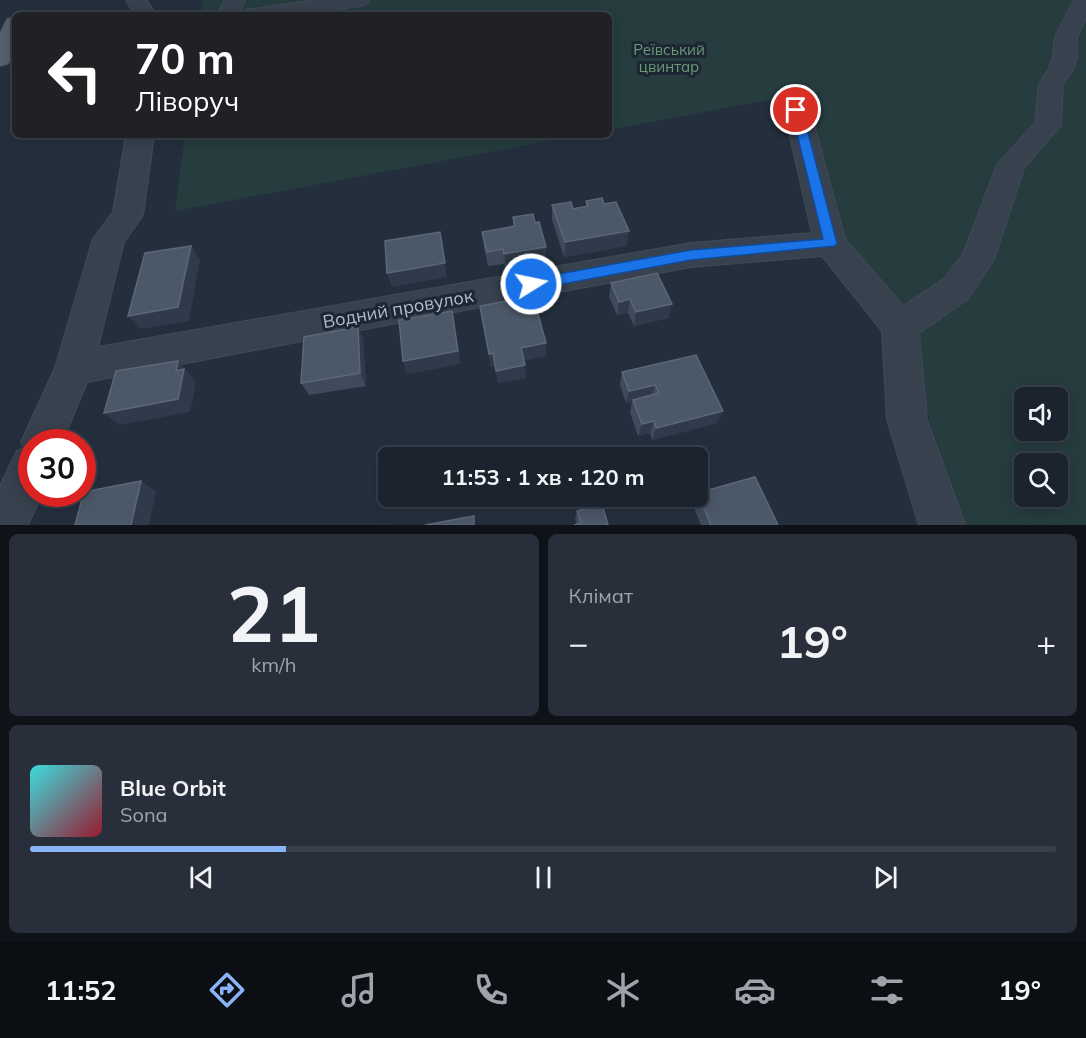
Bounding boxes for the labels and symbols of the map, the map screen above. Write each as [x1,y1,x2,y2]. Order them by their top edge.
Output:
park label: Реївський цвинтар [633,40,705,76]
pin [770,84,821,135]
position arrow [499,252,563,316]
street label: Водний провулок [321,284,475,333]
speed limit sign: 30 [18,429,96,507]

